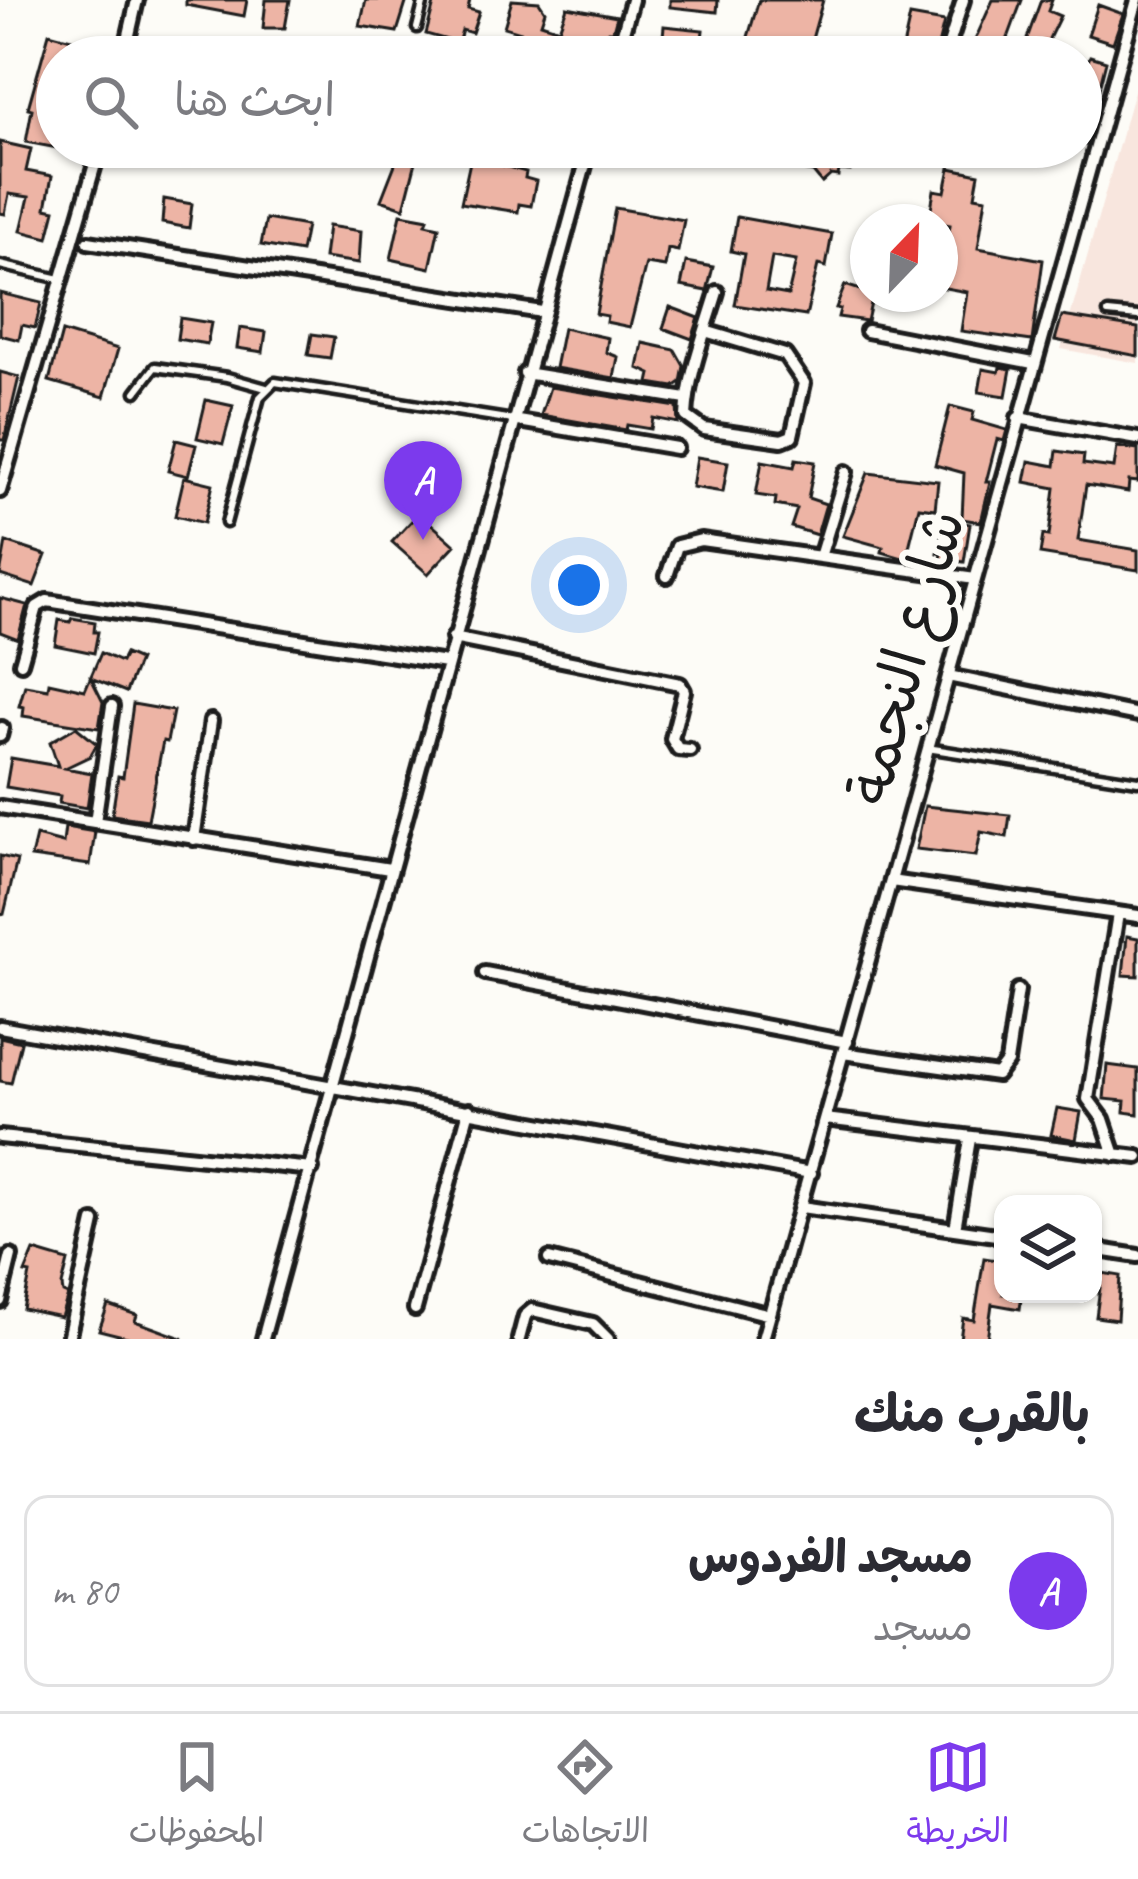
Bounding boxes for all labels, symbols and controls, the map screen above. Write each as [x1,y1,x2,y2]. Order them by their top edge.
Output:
search box [36,36,1102,168]
icon: search [78,69,144,135]
text: ابحث هنا [174,72,335,129]
north arrow [850,204,958,312]
pin: A [384,441,462,540]
street label: شارع النجمة [830,501,986,814]
your location [549,555,609,615]
map controls [994,1195,1102,1303]
button: layers [994,1195,1102,1303]
text: بالقرب منك [854,1382,1090,1446]
text: مسجد الفردوس [688,1529,973,1586]
text: 80 m [51,1567,117,1616]
text: A [1038,1567,1058,1616]
text: مسجد [873,1603,973,1652]
tab: المحفوظات [129,1734,265,1860]
tab: الاتجاهات [522,1734,649,1860]
tab: الخريطة [906,1734,1009,1860]

